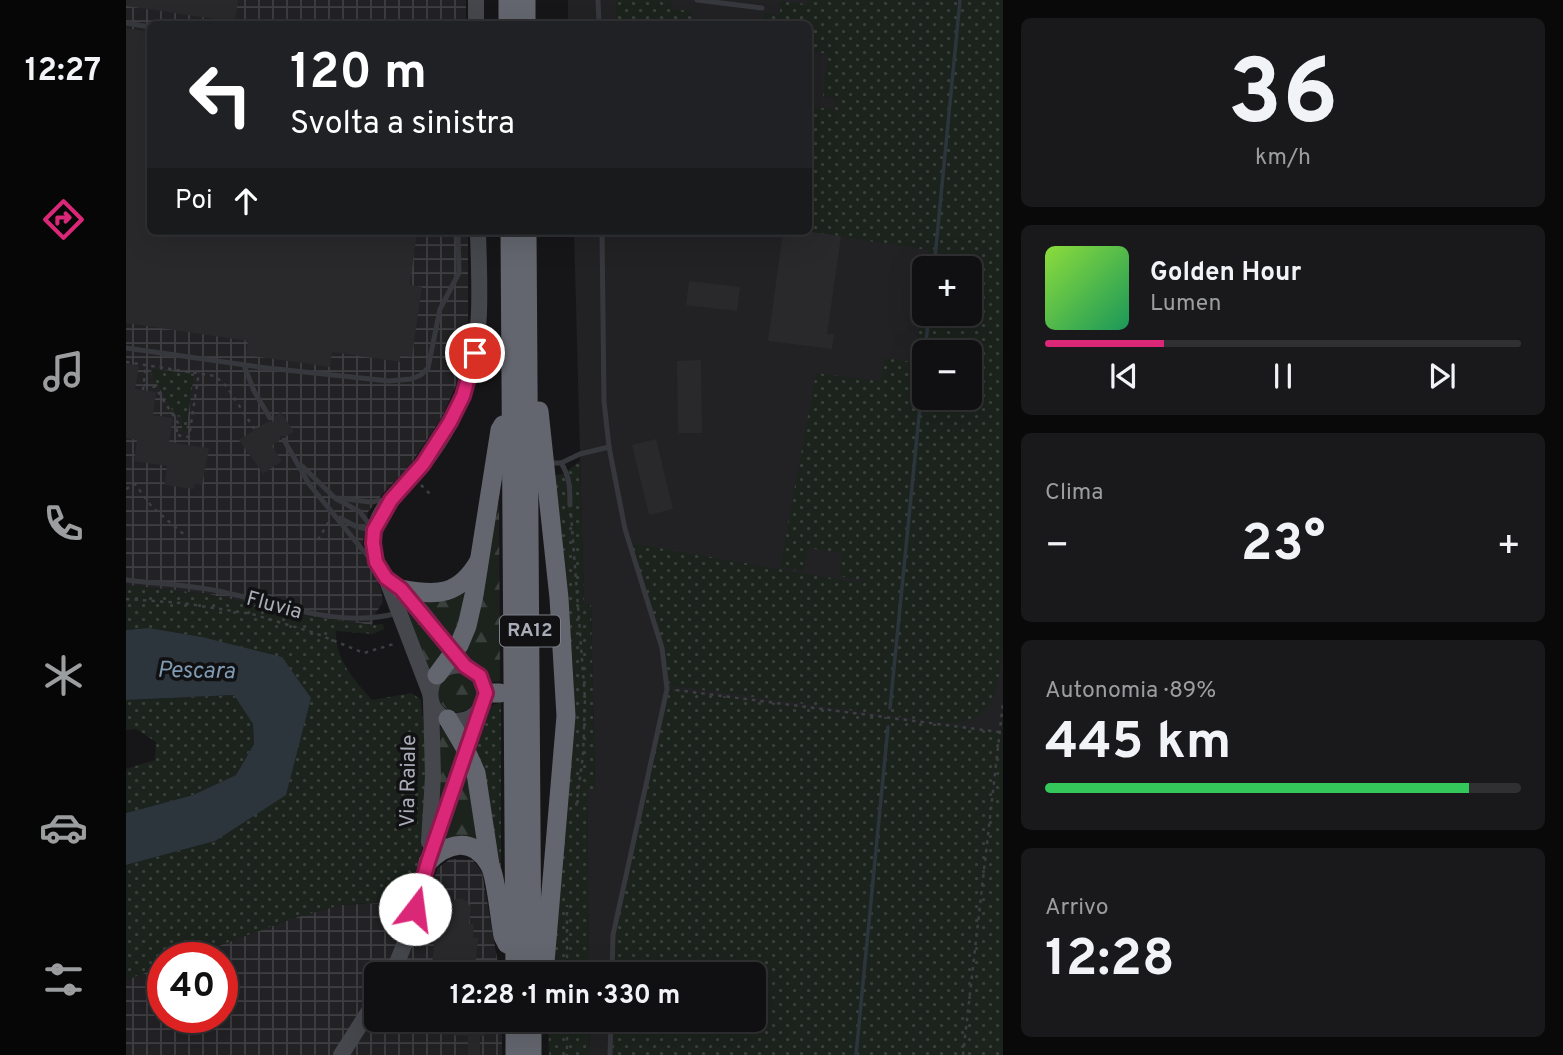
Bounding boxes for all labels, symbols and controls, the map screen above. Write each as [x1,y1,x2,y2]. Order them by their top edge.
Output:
text: 36 [1228,41,1338,156]
text: 120 m [290,44,427,106]
icon: left [175,49,266,140]
text: 12:27 [25,52,101,92]
text: Svolta a sinistra [290,105,515,145]
text: km/h [1255,144,1311,173]
icon: ahead [227,182,265,220]
text: Poi [175,185,213,218]
icon: directions [39,195,88,244]
map controls [912,256,982,410]
button: + [912,256,982,326]
text: Golden Hour [1150,257,1301,290]
text: Lumen [1150,290,1221,319]
pin [445,323,505,383]
icon: arrive [456,334,494,372]
button: − [912,340,982,410]
icon: music [39,347,88,396]
icon: previous [1105,357,1143,395]
icon: pause [1264,357,1302,395]
icon: next [1423,357,1461,395]
text: Clima [1045,479,1103,508]
icon: phone [39,499,88,548]
text: 23° [1241,513,1325,579]
text: − [1045,523,1070,572]
text: + [1496,523,1521,572]
street label: Fluvia [243,586,305,626]
road number: RA12 [500,616,560,646]
icon: climate [39,651,88,700]
water label: Pescara [157,657,235,687]
text: Autonomia · 89% [1045,677,1216,706]
text: 445 km [1045,711,1231,777]
street label: Via Raiale [395,734,423,828]
icon: car [39,803,88,852]
position arrow [378,872,452,946]
text: Arrivo [1045,894,1109,923]
text: 12:28 [1045,928,1175,994]
speed limit sign: 40 [147,942,238,1033]
icon: filters [39,955,88,1004]
text: 12:28 · 1 min · 330 m [450,980,680,1013]

